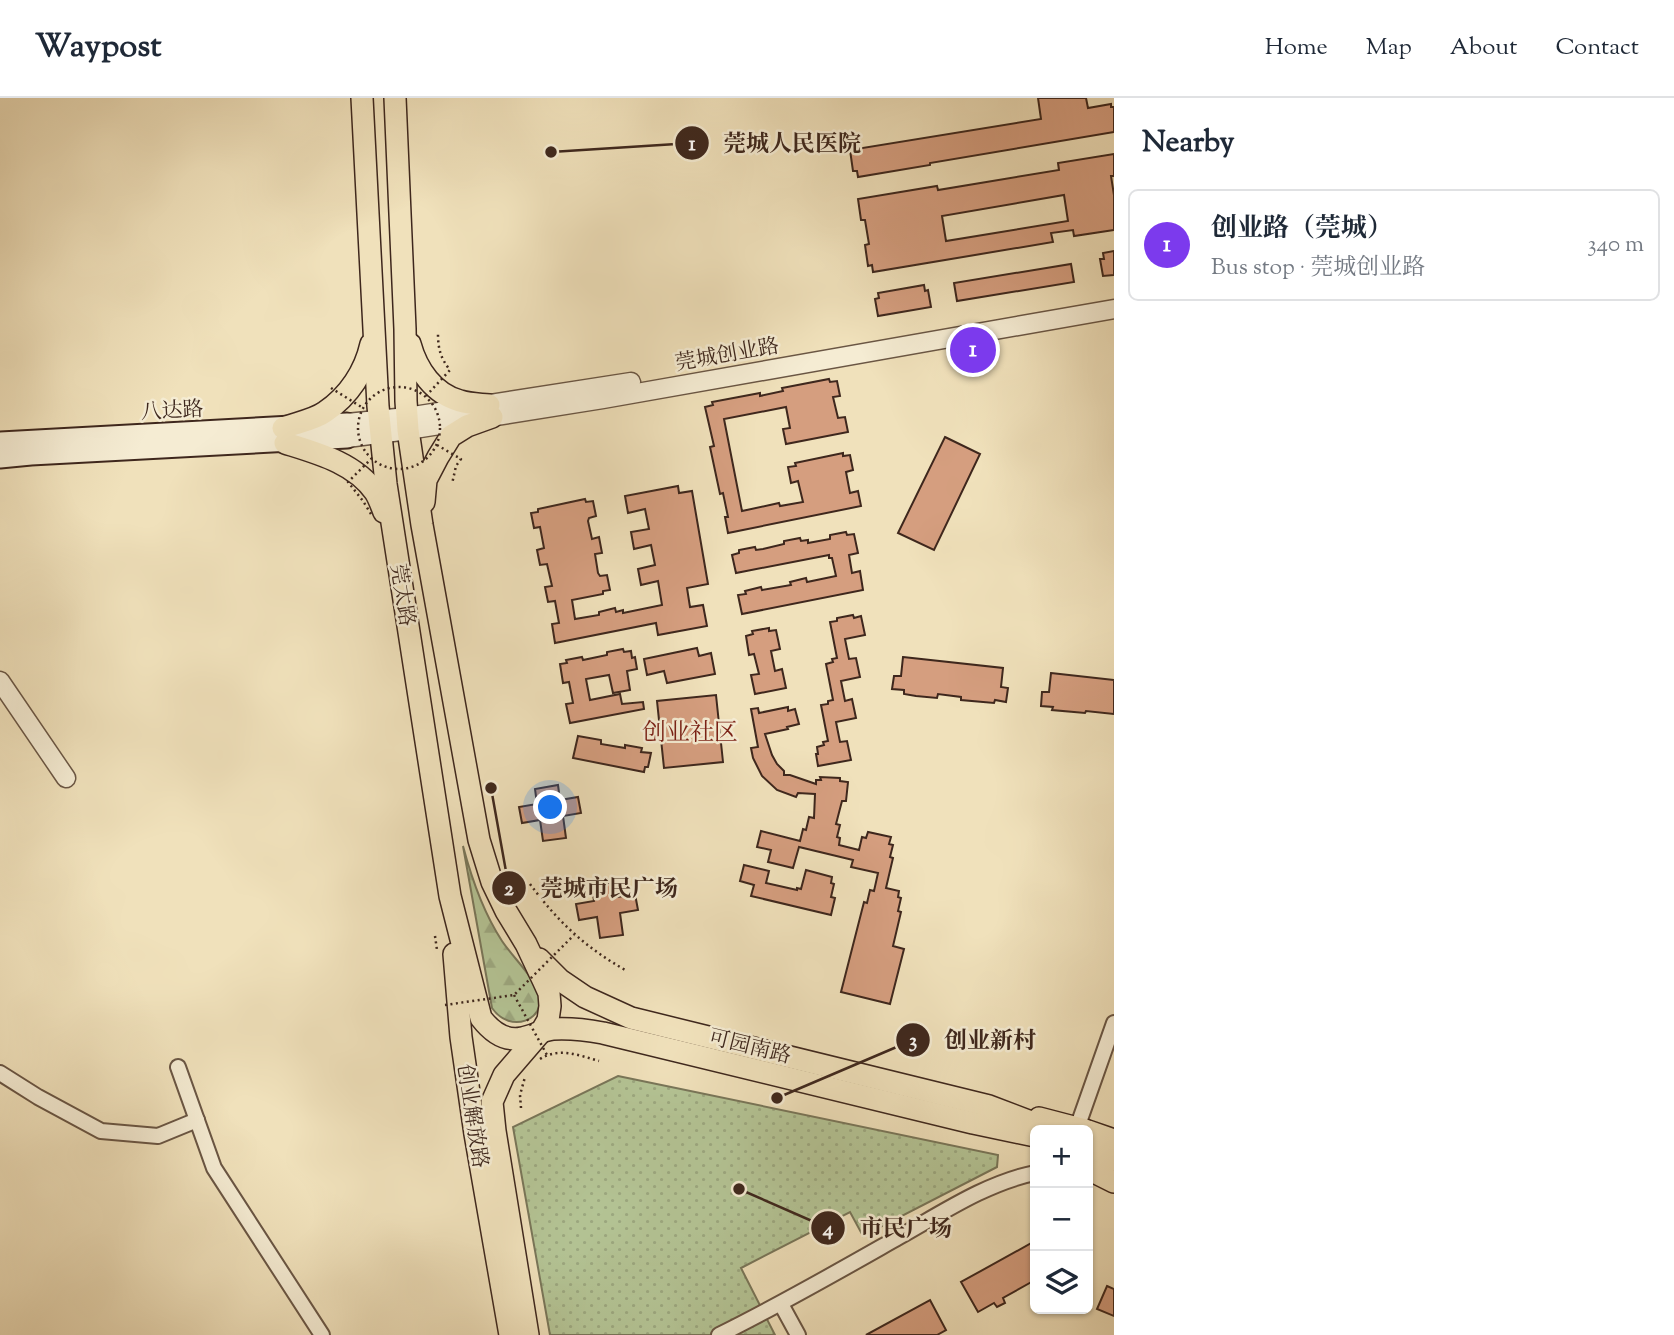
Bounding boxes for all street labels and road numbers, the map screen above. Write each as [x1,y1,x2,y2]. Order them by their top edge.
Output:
street label: 莞城创业路 [673,332,782,380]
street label: 八达路 [140,395,204,429]
street label: 莞太路 [381,562,421,629]
street label: 可园南路 [705,1023,794,1073]
street label: 创业解放路 [448,1062,494,1171]

